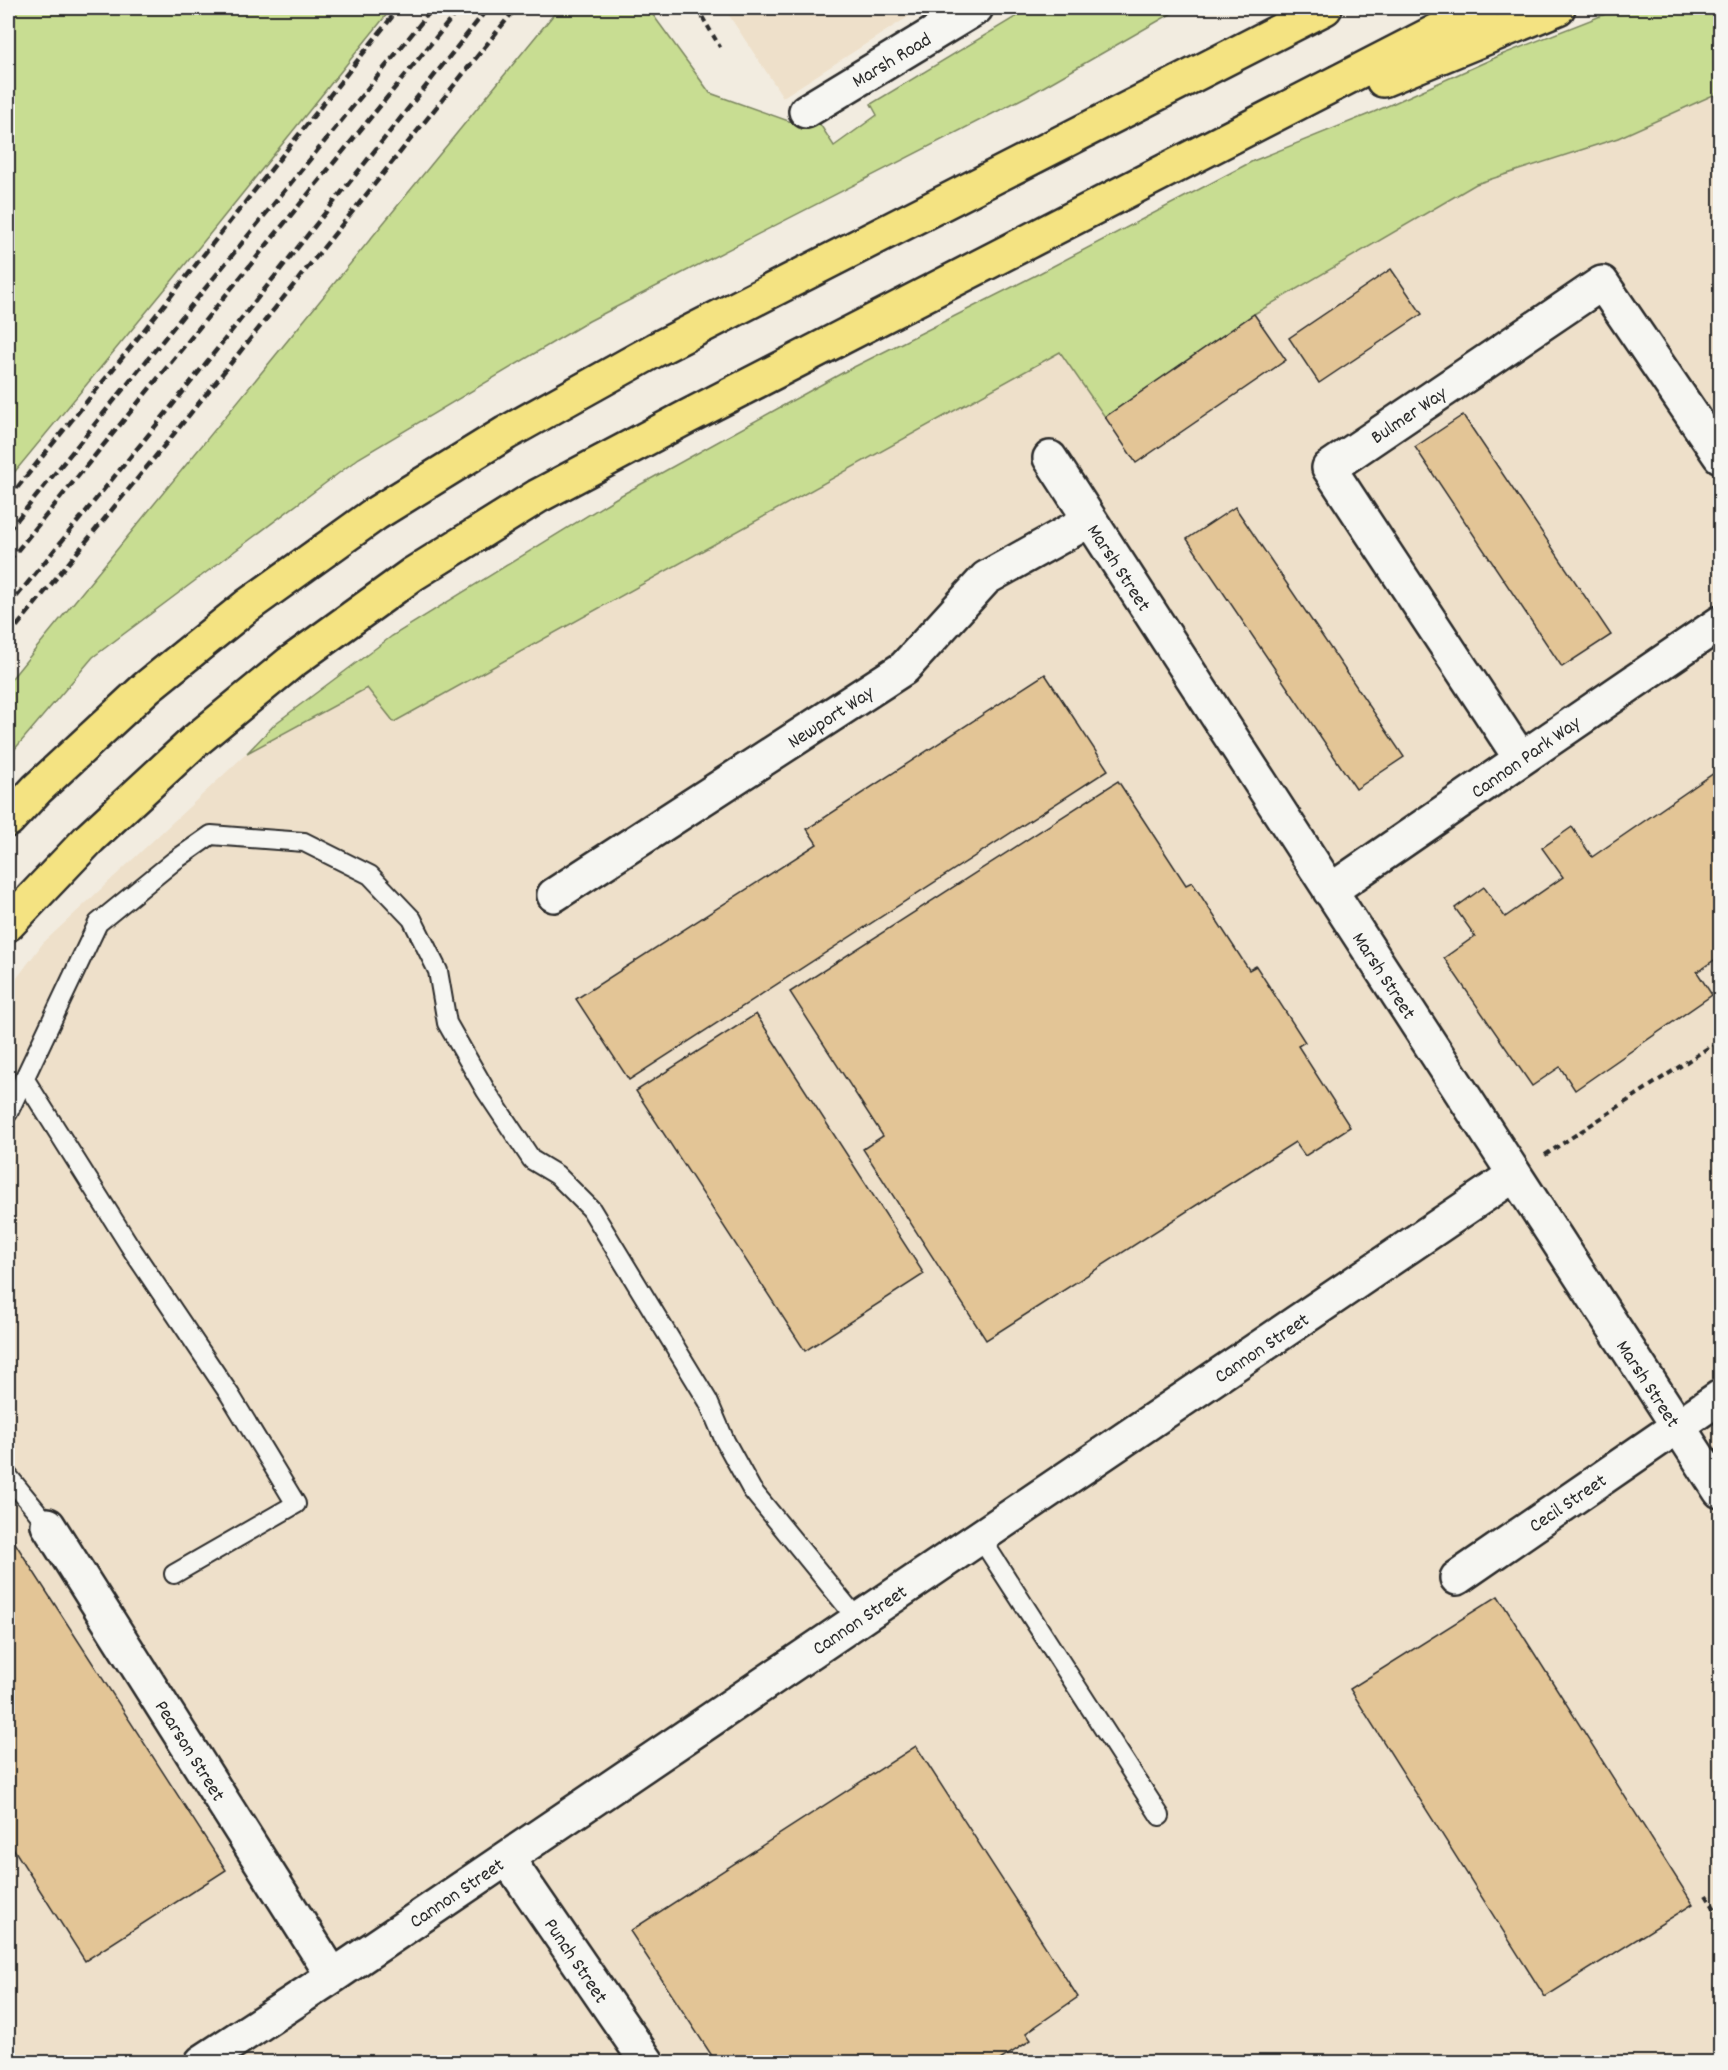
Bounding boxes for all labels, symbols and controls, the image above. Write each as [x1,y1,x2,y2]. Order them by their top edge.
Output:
street label: Marsh Road [848,27,938,96]
street label: Bulmer Way [1366,380,1454,452]
street label: Marsh Street [1079,519,1156,618]
street label: Newport Way [783,680,881,757]
street label: Cannon Park Way [1466,710,1588,807]
street label: Marsh Street [1344,927,1421,1026]
street label: Cannon Street [1210,1307,1316,1392]
street label: Marsh Street [1608,1335,1685,1434]
street label: Cecil Street [1524,1468,1613,1541]
street label: Cannon Street [808,1579,914,1664]
street label: Pearson Street [146,1696,231,1808]
street label: Cannon Street [405,1852,511,1937]
street label: Punch Street [536,1914,613,2010]

